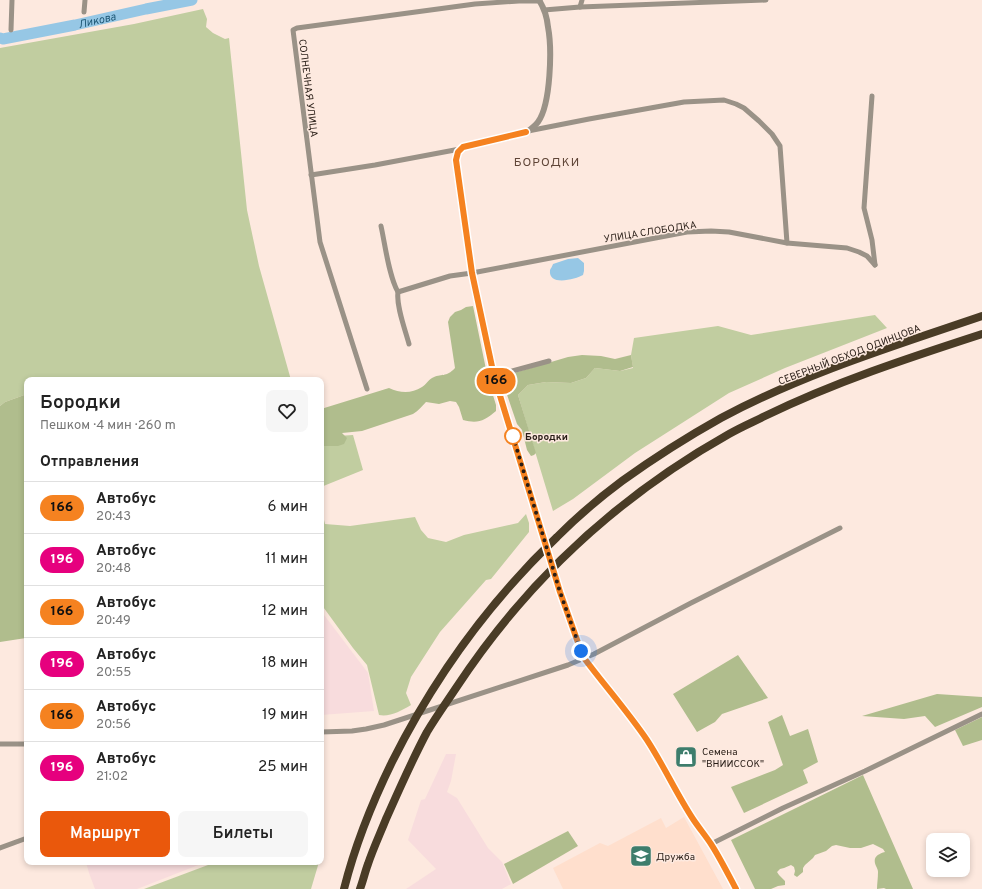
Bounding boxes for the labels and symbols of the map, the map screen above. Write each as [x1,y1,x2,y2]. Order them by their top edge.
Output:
water label: Ликова [77,10,118,32]
street label: СОЛНЕЧНАЯ УЛИЦА [295,38,320,138]
district label: БОРОДКИ [514,155,580,171]
street label: УЛИЦА СЛОБОДКА [603,219,698,246]
street label: СЕВЕРНЫЙ ОБХОД ОДИНЦОВА [776,322,923,389]
line badge: 166 [473,368,519,394]
marker: Бородки [504,427,522,445]
place label: Бородки [525,431,568,444]
your location [571,641,591,661]
shop icon: Семена "ВНИИССОК" [673,744,699,770]
place label: Семена "ВНИИССОК" [702,746,764,771]
school or university icon: Дружба [628,843,654,869]
place label: Дружба [656,851,695,864]

